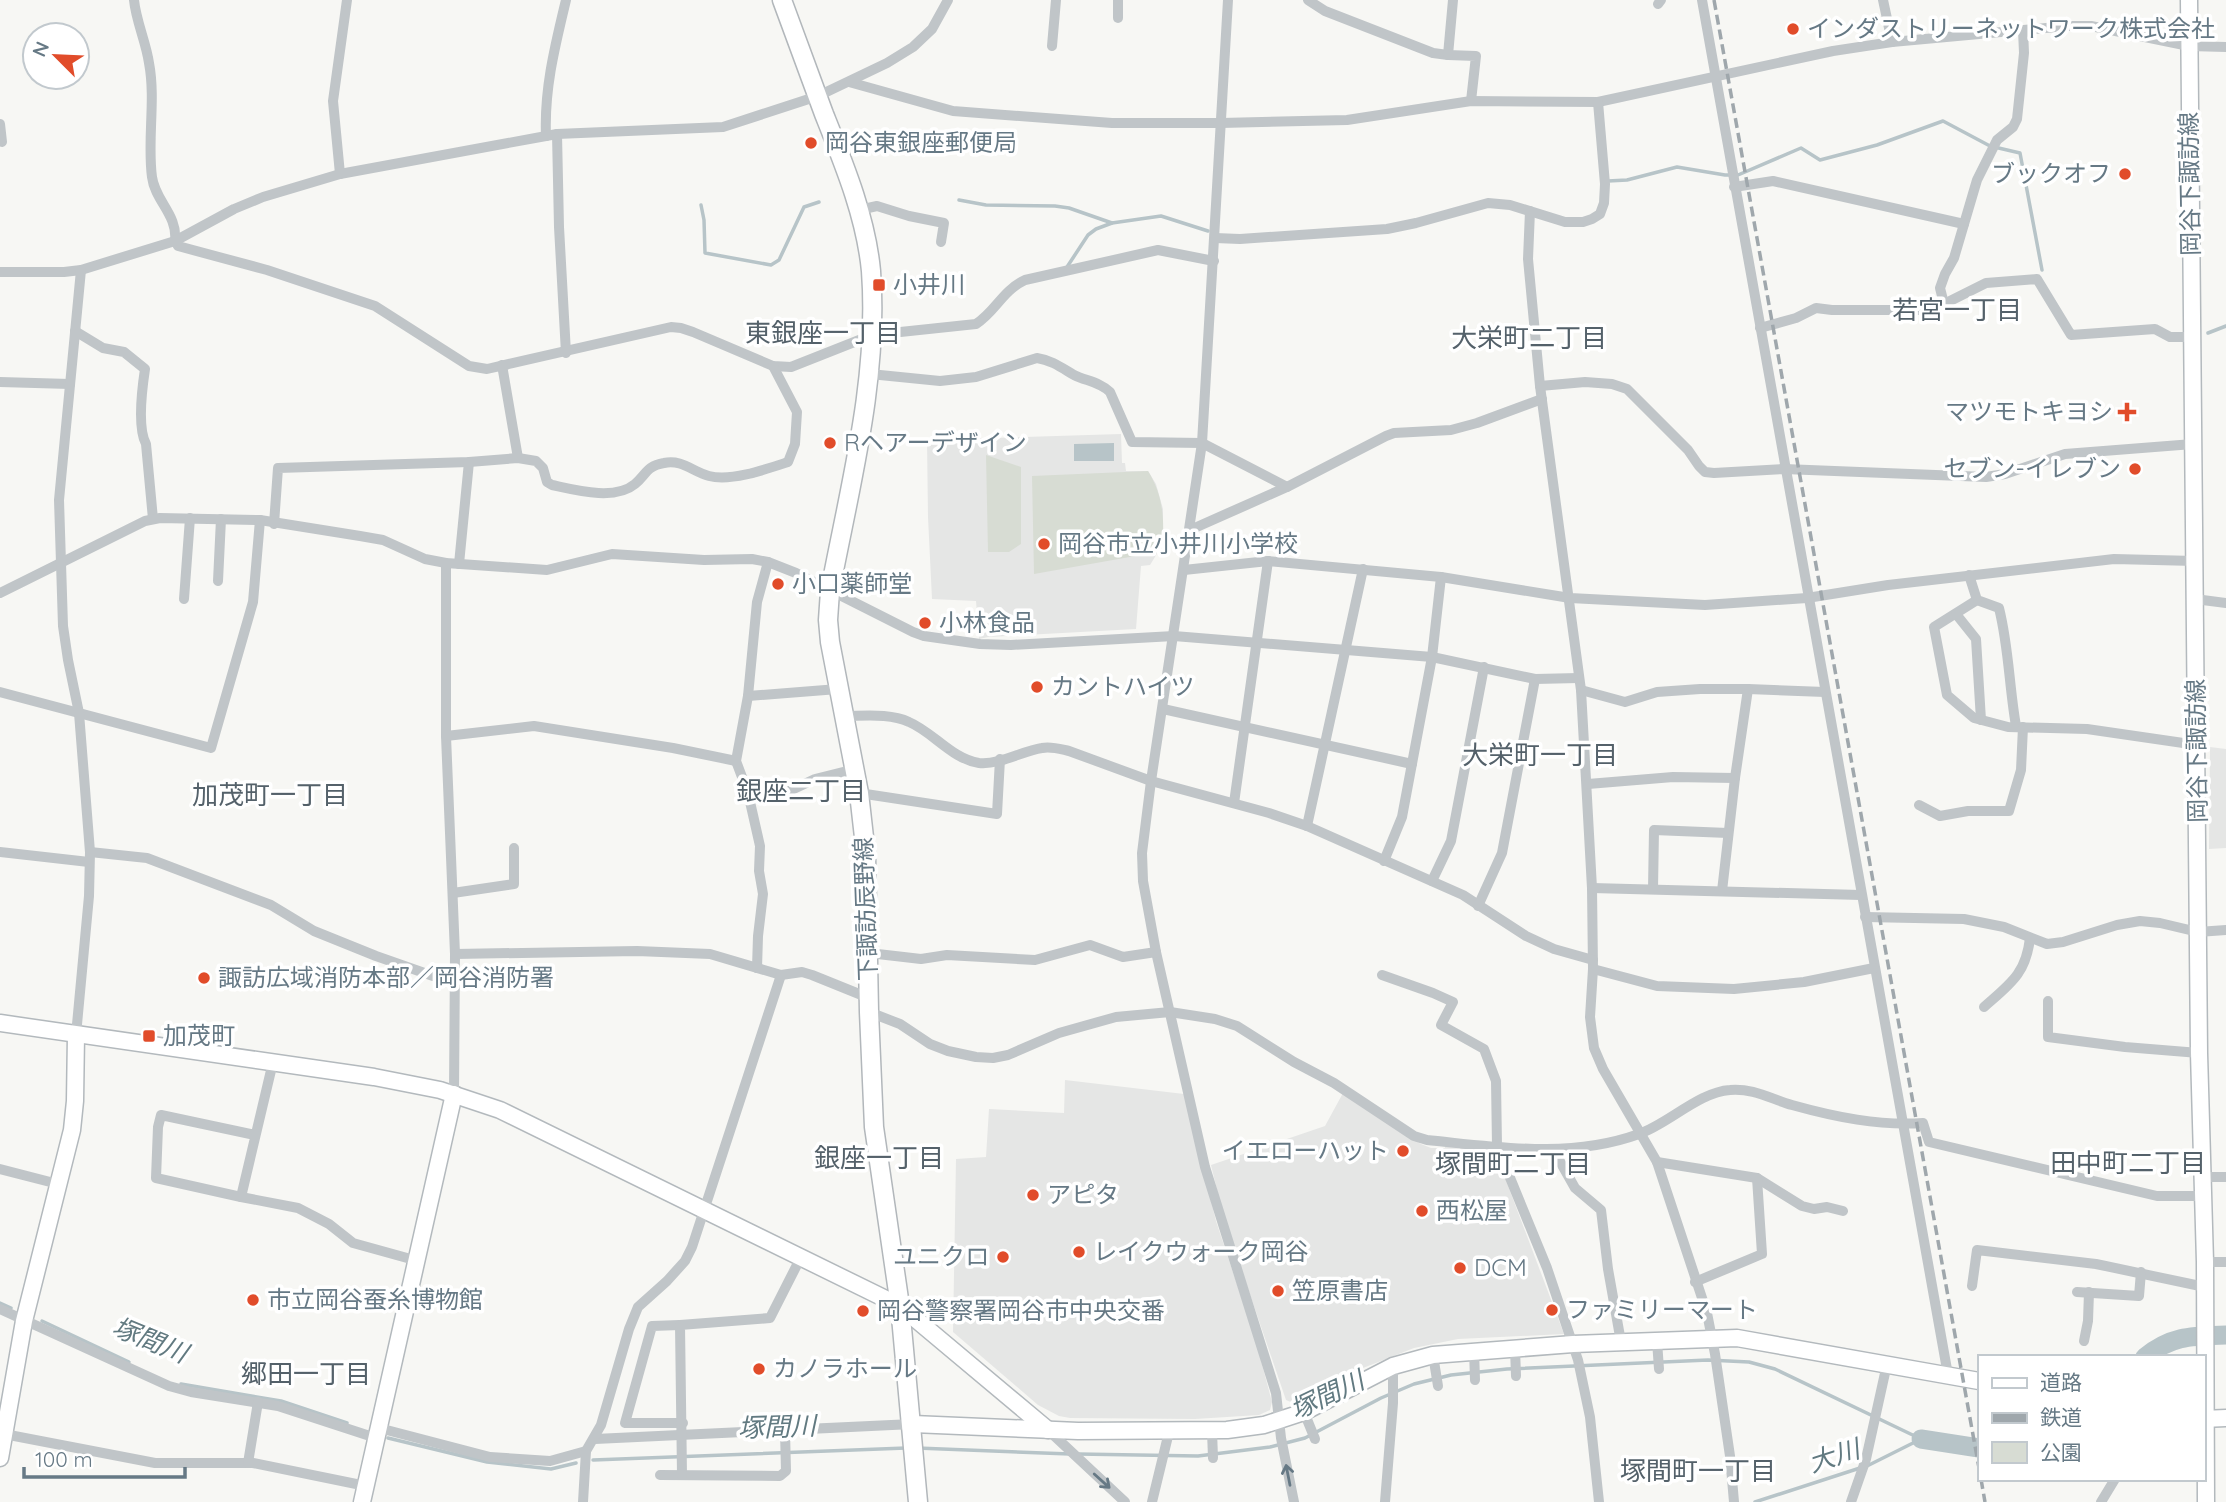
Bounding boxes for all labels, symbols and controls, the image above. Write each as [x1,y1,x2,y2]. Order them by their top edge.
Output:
place label: インダストリーネットワーク株式会社 [1807,13,2215,43]
north arrow [21,21,91,91]
marker: インダストリーネットワーク株式会社 [1785,21,1801,37]
text: N [27,38,54,60]
street label: 岡谷下諏訪線 [2173,112,2205,256]
place label: 岡谷東銀座郵便局 [825,127,1017,157]
marker: 岡谷東銀座郵便局 [803,135,819,151]
place label: ブックオフ [1991,158,2111,188]
marker: ブックオフ [2117,166,2133,182]
place label: 小井川 [893,269,965,299]
marker: 小井川 [871,277,887,293]
district label: 若宮一丁目 [1892,293,2022,326]
district label: 東銀座一丁目 [745,316,901,349]
district label: 大栄町二丁目 [1451,321,1607,354]
place label: マツモトキヨシ [1945,396,2113,426]
marker: マツモトキヨシ [2119,404,2135,420]
place label: Rヘアーデザイン [844,427,1027,457]
marker: Rヘアーデザイン [822,435,838,451]
place label: セブン-イレブン [1944,453,2121,483]
marker: セブン-イレブン [2127,461,2143,477]
place label: 岡谷市立小井川小学校 [1058,528,1298,558]
marker: 岡谷市立小井川小学校 [1036,536,1052,552]
place label: 小口薬師堂 [792,568,912,598]
marker: 小口薬師堂 [770,576,786,592]
place label: 小林食品 [939,607,1035,637]
marker: 小林食品 [917,615,933,631]
place label: カントハイツ [1051,671,1195,701]
marker: カントハイツ [1029,679,1045,695]
street label: 岡谷下諏訪線 [2180,679,2212,823]
district label: 大栄町一丁目 [1462,738,1618,771]
district label: 銀座二丁目 [736,774,866,807]
district label: 加茂町一丁目 [192,778,348,811]
street label: 下諏訪辰野線 [847,837,883,982]
place label: 諏訪広域消防本部／岡谷消防署 [218,962,554,992]
marker: 諏訪広域消防本部／岡谷消防署 [196,970,212,986]
place label: 加茂町 [163,1020,235,1050]
marker: 加茂町 [141,1028,157,1044]
place label: イエローハット [1222,1135,1389,1165]
district label: 銀座一丁目 [814,1141,944,1174]
marker: イエローハット [1395,1143,1411,1159]
district label: 田中町二丁目 [2050,1146,2206,1179]
district label: 塚間町二丁目 [1435,1147,1591,1180]
place label: アピタ [1047,1179,1119,1209]
marker: アピタ [1025,1187,1041,1203]
place label: 西松屋 [1436,1195,1508,1225]
marker: 西松屋 [1414,1203,1430,1219]
place label: レイクウォーク岡谷 [1093,1236,1309,1266]
place label: ユニクロ [893,1241,989,1271]
marker: レイクウォーク岡谷 [1071,1244,1087,1260]
marker: ユニクロ [995,1249,1011,1265]
place label: DCM [1474,1252,1527,1282]
marker: DCM [1452,1260,1468,1276]
place label: 笠原書店 [1292,1275,1388,1305]
marker: 笠原書店 [1270,1283,1286,1299]
place label: 市立岡谷蚕糸博物館 [267,1284,483,1314]
marker: 市立岡谷蚕糸博物館 [245,1292,261,1308]
place label: ファミリーマート [1566,1294,1758,1324]
place label: 岡谷警察署岡谷市中央交番 [877,1295,1165,1325]
marker: ファミリーマート [1544,1302,1560,1318]
marker: 岡谷警察署岡谷市中央交番 [855,1303,871,1319]
water label: 塚間川 [108,1310,195,1371]
place label: カノラホール [773,1353,917,1383]
legend [1978,1355,2205,1481]
district label: 郷田一丁目 [241,1357,371,1390]
marker: カノラホール [751,1361,767,1377]
water label: 塚間川 [1284,1362,1372,1426]
text: 道路 [2040,1369,2082,1395]
text: 鉄道 [2040,1404,2082,1430]
water label: 塚間川 [737,1409,820,1444]
water label: 大川 [1804,1431,1867,1479]
scale bar [24,1436,186,1480]
text: 公園 [2040,1439,2082,1465]
text: 100 m [35,1446,93,1472]
district label: 塚間町一丁目 [1620,1454,1776,1487]
one-way arrow [1281,1464,1295,1487]
one-way arrow [1093,1473,1111,1489]

